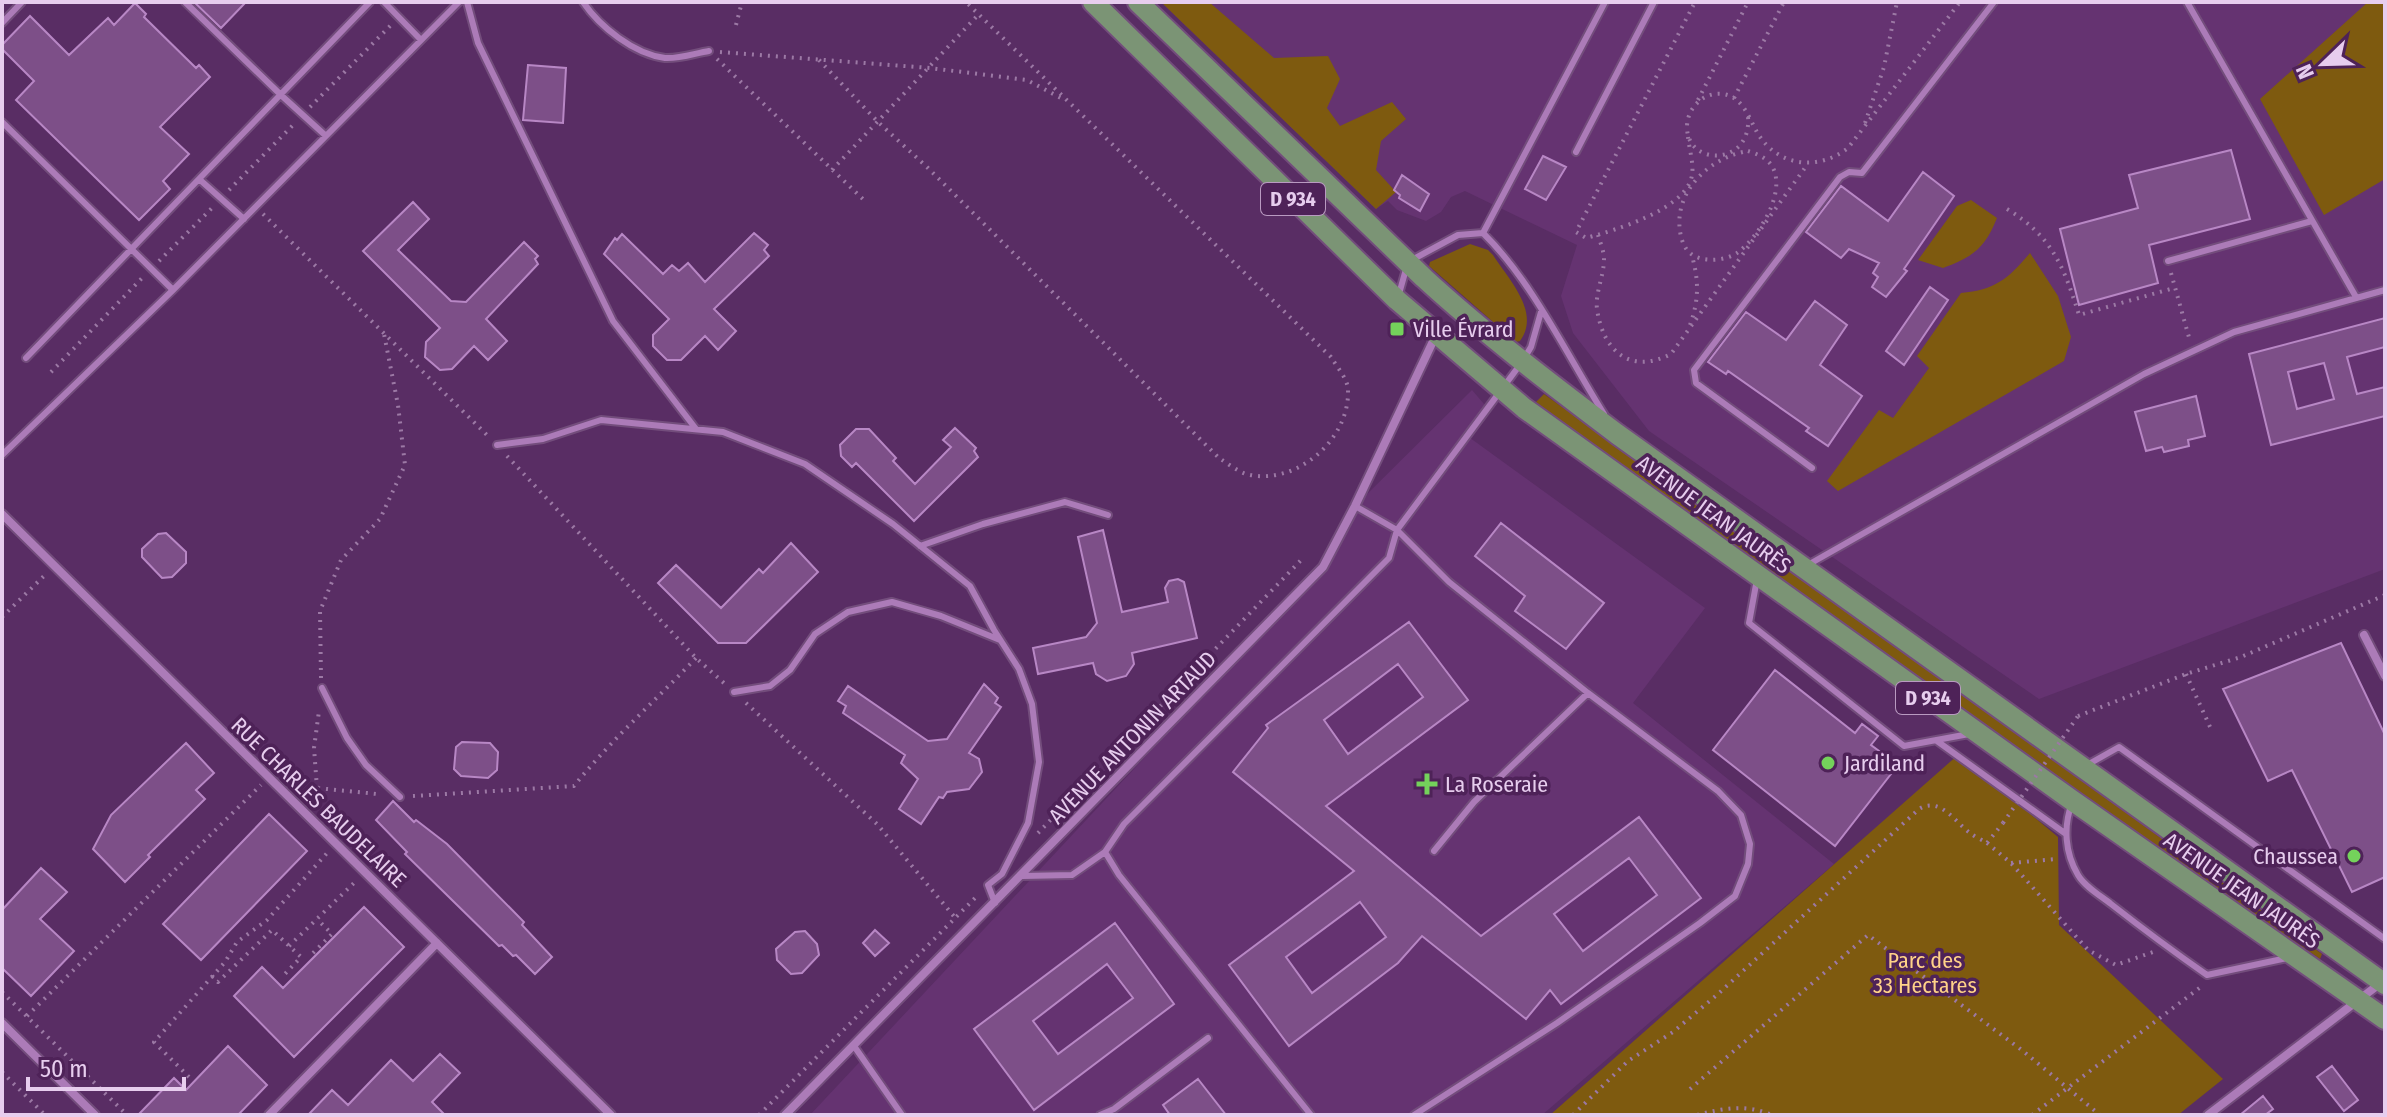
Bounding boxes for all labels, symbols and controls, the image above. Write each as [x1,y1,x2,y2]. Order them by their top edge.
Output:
north arrow [2283,24,2363,104]
text: N [2290,60,2320,83]
road number: D 934 [1261,183,1325,215]
place label: Ville Évrard [1413,316,1514,343]
marker: Ville Évrard [1388,320,1406,338]
street label: AVENUE JEAN JAURÈS [1631,449,1796,580]
street label: AVENUE ANTONIN ARTAUD [1043,645,1222,829]
road number: D 934 [1896,682,1960,714]
street label: RUE CHARLES BAUDELAIRE [225,712,412,893]
place label: Jardiland [1844,750,1925,777]
marker: Jardiland [1819,754,1837,772]
place label: La Roseraie [1445,771,1548,798]
marker: La Roseraie [1416,773,1438,795]
street label: AVENUE JEAN JAURÈS [2158,827,2325,954]
place label: Chaussea [2253,843,2338,870]
marker: Chaussea [2345,847,2363,865]
park label: Parc des 33 Hectares [1873,947,1977,999]
scale bar [28,1041,184,1091]
text: 50 m [40,1055,88,1083]

